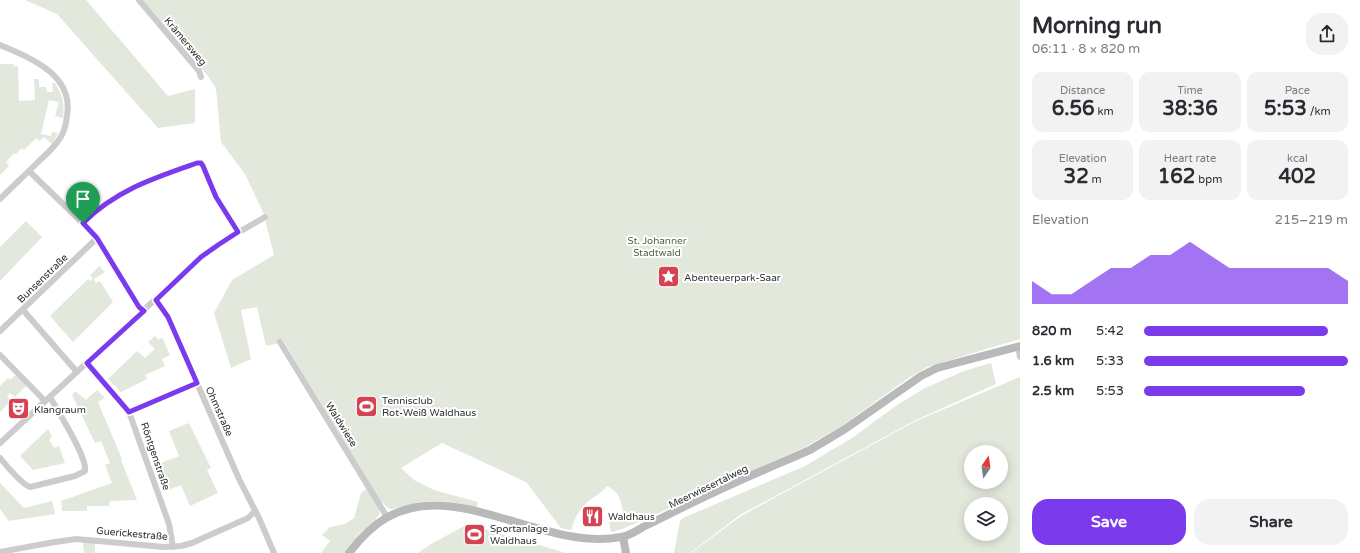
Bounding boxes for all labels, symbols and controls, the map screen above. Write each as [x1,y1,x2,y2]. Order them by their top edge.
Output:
text: Morning run [1032,13,1162,39]
button: share [1306,13,1348,55]
street label: Krämersweg [162,15,209,68]
text: 06:11 · 8 × 820 m [1032,41,1140,57]
text: Distance [1060,84,1105,97]
text: Time [1177,84,1203,97]
text: Pace [1285,84,1310,97]
text: 6.56 [1052,97,1095,121]
text: 38:36 [1162,97,1218,121]
text: 5:53 [1264,97,1307,121]
text: km [1095,105,1114,118]
text: /km [1307,105,1331,118]
text: Elevation [1059,152,1107,165]
text: Heart rate [1164,152,1216,165]
text: kcal [1287,152,1308,165]
text: 32 [1064,165,1089,189]
text: 162 [1158,165,1195,189]
text: 402 [1278,165,1316,189]
text: m [1089,173,1102,186]
text: bpm [1195,173,1222,186]
pin [66,182,100,223]
icon: arrive [72,188,94,210]
text: Elevation [1032,212,1089,228]
text: 215–219 m [1275,212,1348,228]
park label: St. Johanner Stadtwald [627,235,687,259]
street label: Bunsenstraße [15,251,71,306]
place icon: Abenteuerpark-Saar [655,264,681,290]
place label: Abenteuerpark-Saar [684,272,781,284]
text: 820 m [1032,323,1072,339]
text: 5:42 [1096,323,1124,339]
text: 1.6 km [1032,353,1074,369]
text: 5:33 [1096,353,1124,369]
text: 2.5 km [1032,383,1074,399]
text: 5:53 [1096,383,1124,399]
street label: Ohmstraße [203,385,235,438]
sports icon: Tennisclub Rot-Weiß Waldhaus [354,393,380,419]
place label: Tennisclub Rot-Weiß Waldhaus [382,395,476,419]
theatre icon: Klangraum [6,396,32,422]
street label: Waldwiese [323,400,360,449]
place label: Klangraum [34,404,86,416]
street label: Röntgenstraße [138,421,172,492]
north arrow [964,445,1008,489]
map controls [964,445,1008,541]
street label: Meerwiesertalweg [667,462,750,511]
button: layers [964,497,1008,541]
button: Save [1032,499,1186,545]
button: Share [1194,499,1348,545]
restaurant icon: Waldhaus [580,503,606,529]
place label: Waldhaus [608,511,655,523]
sports icon: Sportanlage Waldhaus [462,521,488,547]
place label: Sportanlage Waldhaus [490,523,548,547]
street label: Guerickestraße [96,525,169,543]

